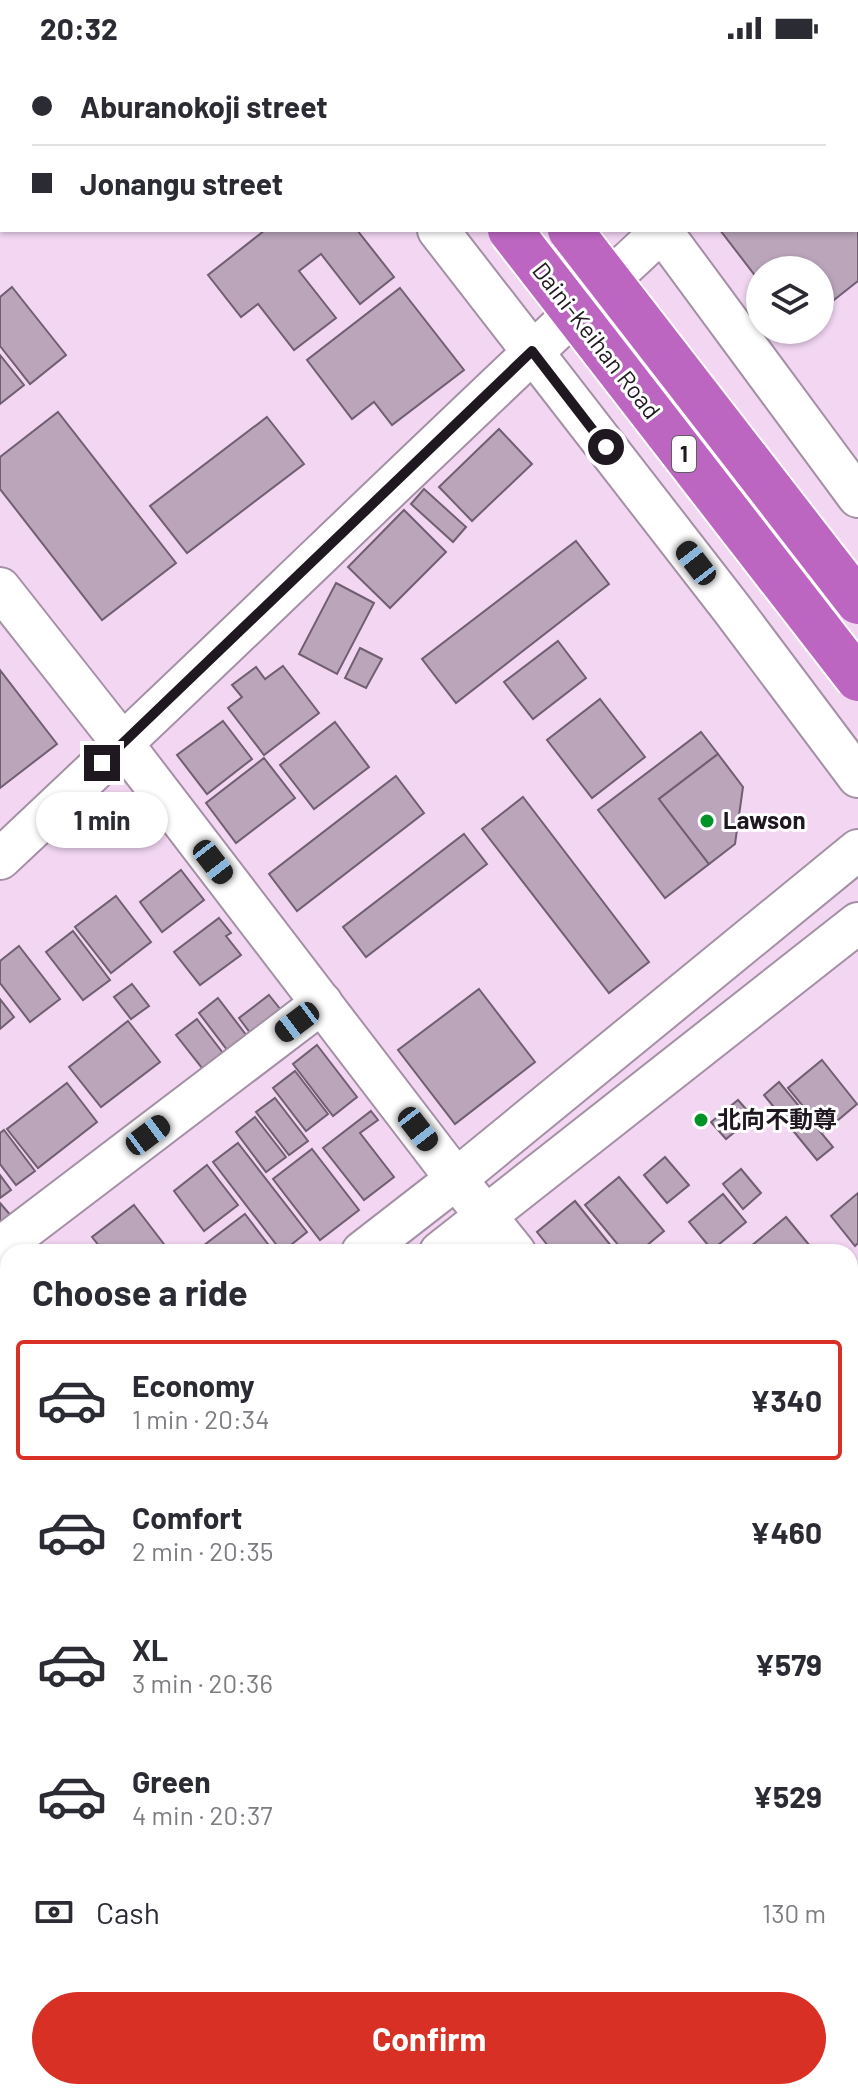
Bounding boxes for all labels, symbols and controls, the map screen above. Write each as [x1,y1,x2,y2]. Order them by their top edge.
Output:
text: 20:32 [40,10,118,46]
text: Aburanokoji street [80,88,328,124]
text: Jonangu street [80,165,283,201]
street label: Daini-Keihan Road [527,256,667,424]
map controls [746,256,834,344]
button: layers [746,256,834,344]
route start [588,429,624,465]
road number: 1 [672,436,696,472]
car [672,537,720,589]
route end [84,745,120,781]
callout: 1 min [36,791,168,847]
text: 1 min [74,804,130,835]
place label: Lawson [723,805,806,834]
marker: Lawson [698,812,716,830]
car [189,836,237,888]
car [271,998,323,1046]
car [394,1103,442,1155]
place label: 北向不動尊 [717,1104,837,1133]
car [122,1111,174,1159]
marker: 北向不動尊 [692,1111,710,1129]
text: Choose a ride [32,1270,248,1313]
icon: car [36,1364,108,1436]
text: Economy [132,1367,255,1403]
text: ¥340 [750,1382,822,1418]
text: 1 min · 20:34 [132,1403,269,1434]
icon: car [36,1496,108,1568]
text: Comfort [132,1499,242,1535]
text: ¥460 [750,1514,822,1550]
text: 2 min · 20:35 [132,1535,273,1566]
icon: car [36,1628,108,1700]
text: XL [132,1631,168,1667]
text: ¥579 [754,1646,822,1682]
text: 3 min · 20:36 [132,1667,273,1698]
icon: car [36,1760,108,1832]
text: Green [132,1763,211,1799]
text: ¥529 [753,1778,822,1814]
text: 4 min · 20:37 [132,1799,273,1830]
icon: cash [32,1890,76,1934]
text: Cash [96,1894,160,1930]
text: 130 m [762,1897,826,1928]
button: Confirm [32,1992,826,2084]

